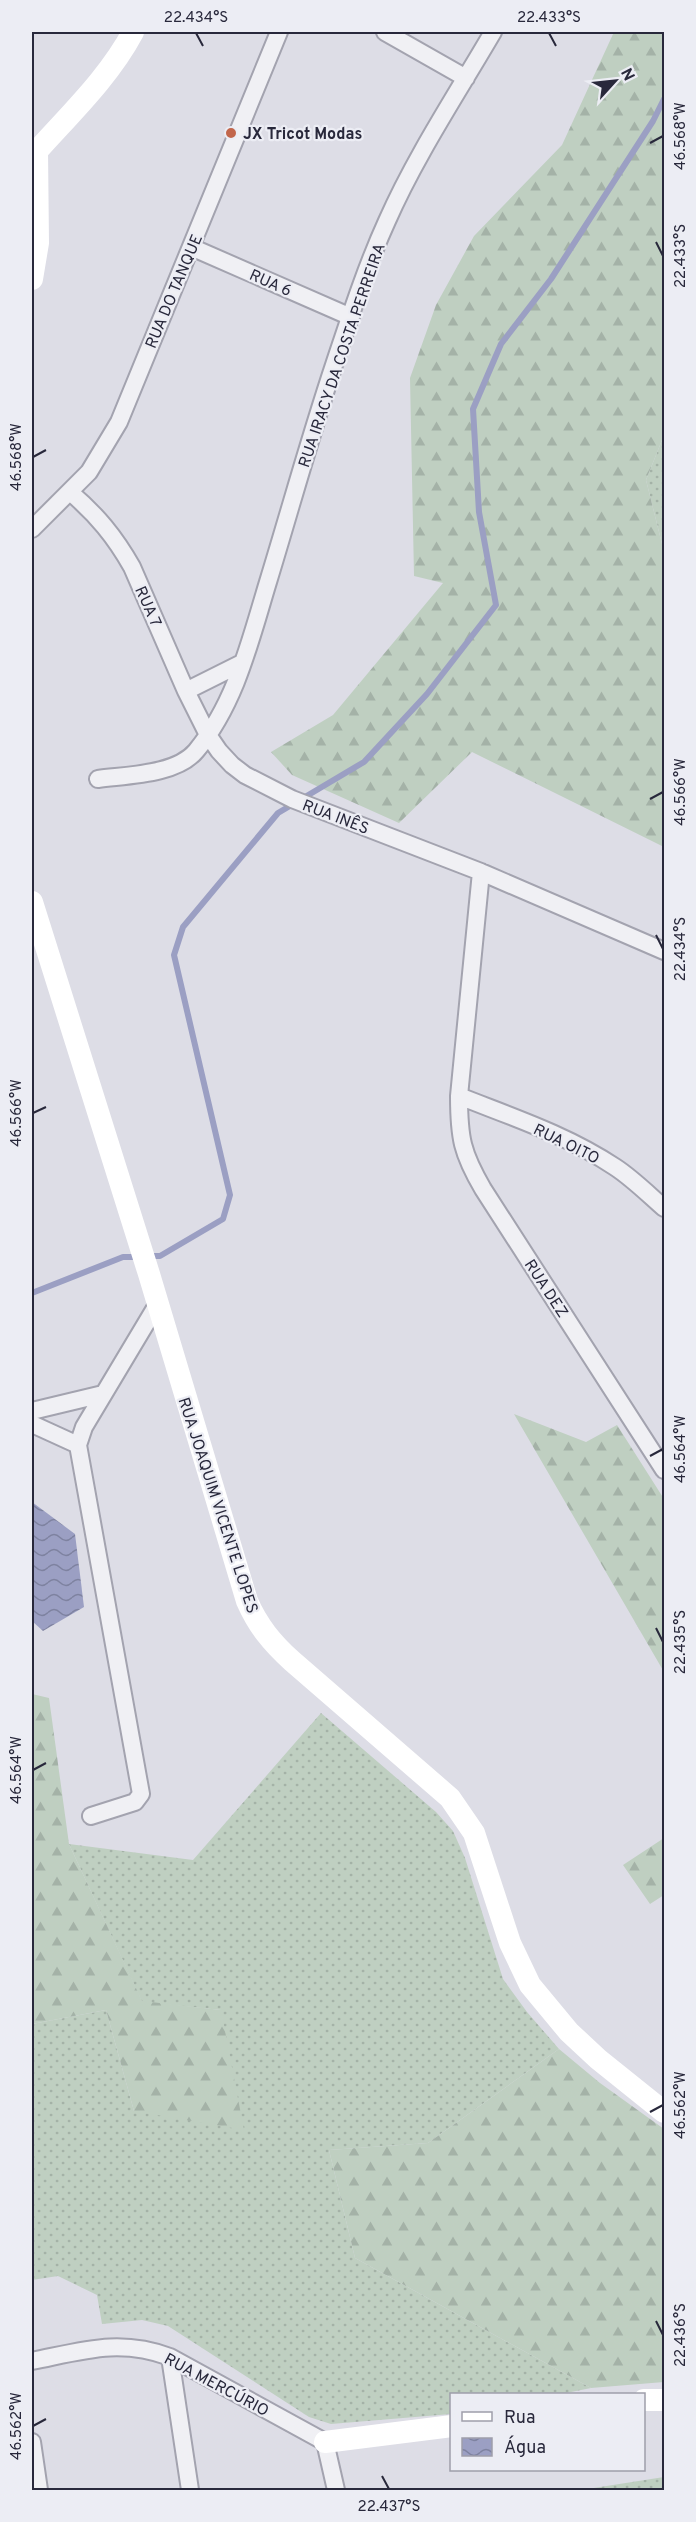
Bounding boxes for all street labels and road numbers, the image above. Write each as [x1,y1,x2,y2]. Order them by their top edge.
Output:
street label: RUA DO TANQUE [142,232,208,352]
street label: RUA IRACY DA COSTA PERREIRA [295,241,391,470]
street label: RUA 6 [246,266,295,302]
street label: RUA 7 [129,583,165,630]
street label: RUA INÊS [299,794,372,840]
street label: RUA OITO [530,1120,603,1169]
street label: RUA DEZ [519,1256,572,1322]
street label: RUA JOAQUIM VICENTE LOPES [173,1395,262,1616]
street label: RUA MERCÚRIO [160,2348,273,2422]

